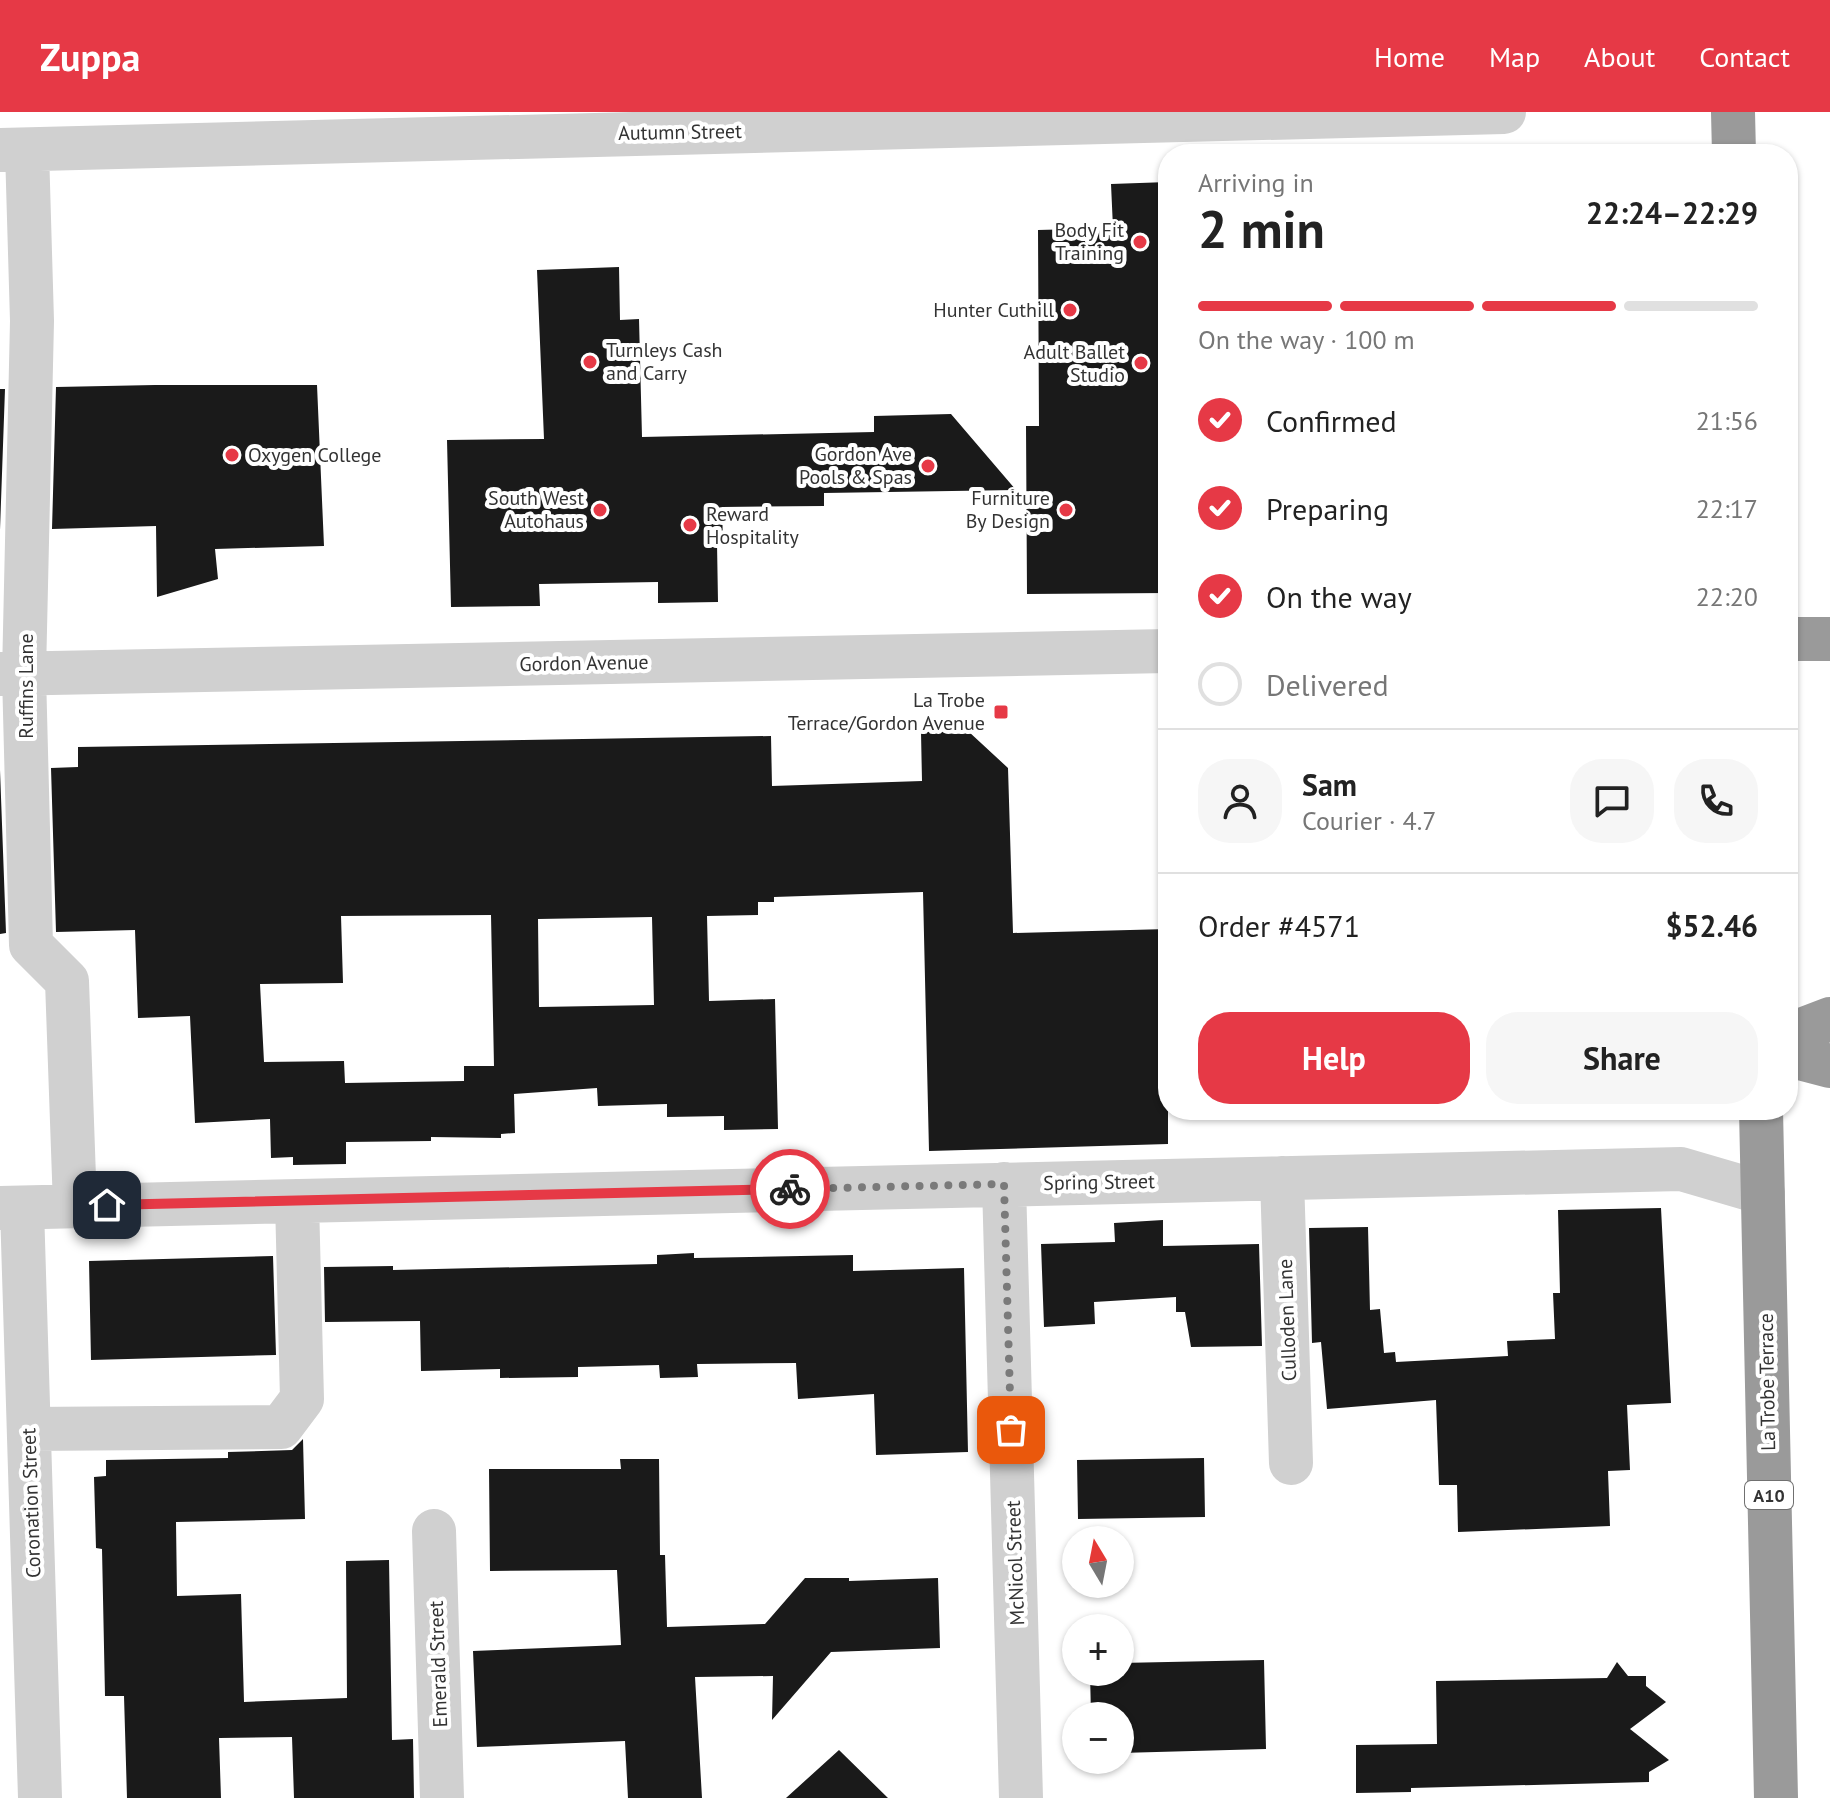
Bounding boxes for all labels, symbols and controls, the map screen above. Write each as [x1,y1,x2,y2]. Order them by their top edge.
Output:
text: Zuppa [40,32,140,81]
text: Home [1374,38,1445,75]
text: Map [1489,38,1540,75]
text: About [1584,38,1655,75]
text: Contact [1699,38,1790,75]
street label: Autumn Street [618,118,742,146]
text: Arriving in [1198,166,1314,199]
text: 22:24–22:29 [1586,193,1758,232]
text: 2 min [1198,195,1325,262]
place label: Body Fit Training [1054,217,1124,266]
marker: Body Fit Training [1131,233,1149,251]
place label: Hunter Cuthill [933,297,1054,323]
marker: Hunter Cuthill [1061,301,1079,319]
text: On the way · 100 m [1198,323,1415,356]
place label: Turnleys Cash and Carry [606,337,723,386]
place label: Adult Ballet Studio [1024,339,1125,388]
marker: Turnleys Cash and Carry [581,353,599,371]
marker: Adult Ballet Studio [1132,354,1150,372]
icon: check [1198,398,1242,442]
text: Confirmed [1266,401,1397,440]
text: 21:56 [1696,404,1758,437]
place label: Gordon Ave Pools & Spas [799,441,912,490]
place label: Oxygen College [248,442,381,468]
marker: Oxygen College [223,446,241,464]
marker: Gordon Ave Pools & Spas [919,457,937,475]
place label: South West Autohaus [488,485,584,534]
place label: Furniture By Design [966,485,1050,534]
icon: check [1198,486,1242,530]
text: Preparing [1266,489,1389,528]
text: 22:17 [1696,492,1758,525]
marker: South West Autohaus [591,501,609,519]
place label: Reward Hospitality [706,501,799,550]
marker: Furniture By Design [1057,501,1075,519]
marker: Reward Hospitality [681,516,699,534]
icon: check [1198,574,1242,618]
text: On the way [1266,577,1412,616]
text: 22:20 [1696,580,1758,613]
street label: Ruffins Lane [13,633,39,739]
street label: Gordon Avenue [519,649,649,677]
text: Delivered [1266,665,1389,704]
place label: La Trobe Terrace/Gordon Avenue [788,687,985,736]
marker: La Trobe Terrace/Gordon Avenue [992,703,1010,721]
button: person [1198,759,1282,843]
button: chat [1570,759,1654,843]
button: phone [1674,759,1758,843]
text: Sam [1302,765,1357,804]
text: Courier · 4.7 [1302,804,1436,837]
text: Order #4571 [1198,906,1360,945]
text: $52.46 [1666,906,1758,945]
button: Help [1198,1012,1470,1104]
button: Share [1486,1012,1758,1104]
courier [750,1149,830,1229]
icon: bike [768,1167,812,1211]
street label: Spring Street [1043,1168,1155,1196]
pin [73,1171,141,1239]
icon: home [85,1183,129,1227]
street label: Culloden Lane [1272,1258,1302,1382]
street label: La Trobe Terrace [1753,1313,1781,1451]
pin [977,1396,1045,1464]
icon: bag [989,1408,1033,1452]
street label: Coronation Street [15,1427,47,1578]
road number: A10 [1745,1481,1793,1509]
street label: McNicol Street [1000,1500,1030,1626]
north arrow [1062,1526,1134,1598]
map controls [1062,1526,1134,1774]
street label: Emerald Street [423,1600,453,1728]
button: + [1062,1614,1134,1686]
button: − [1062,1702,1134,1774]

